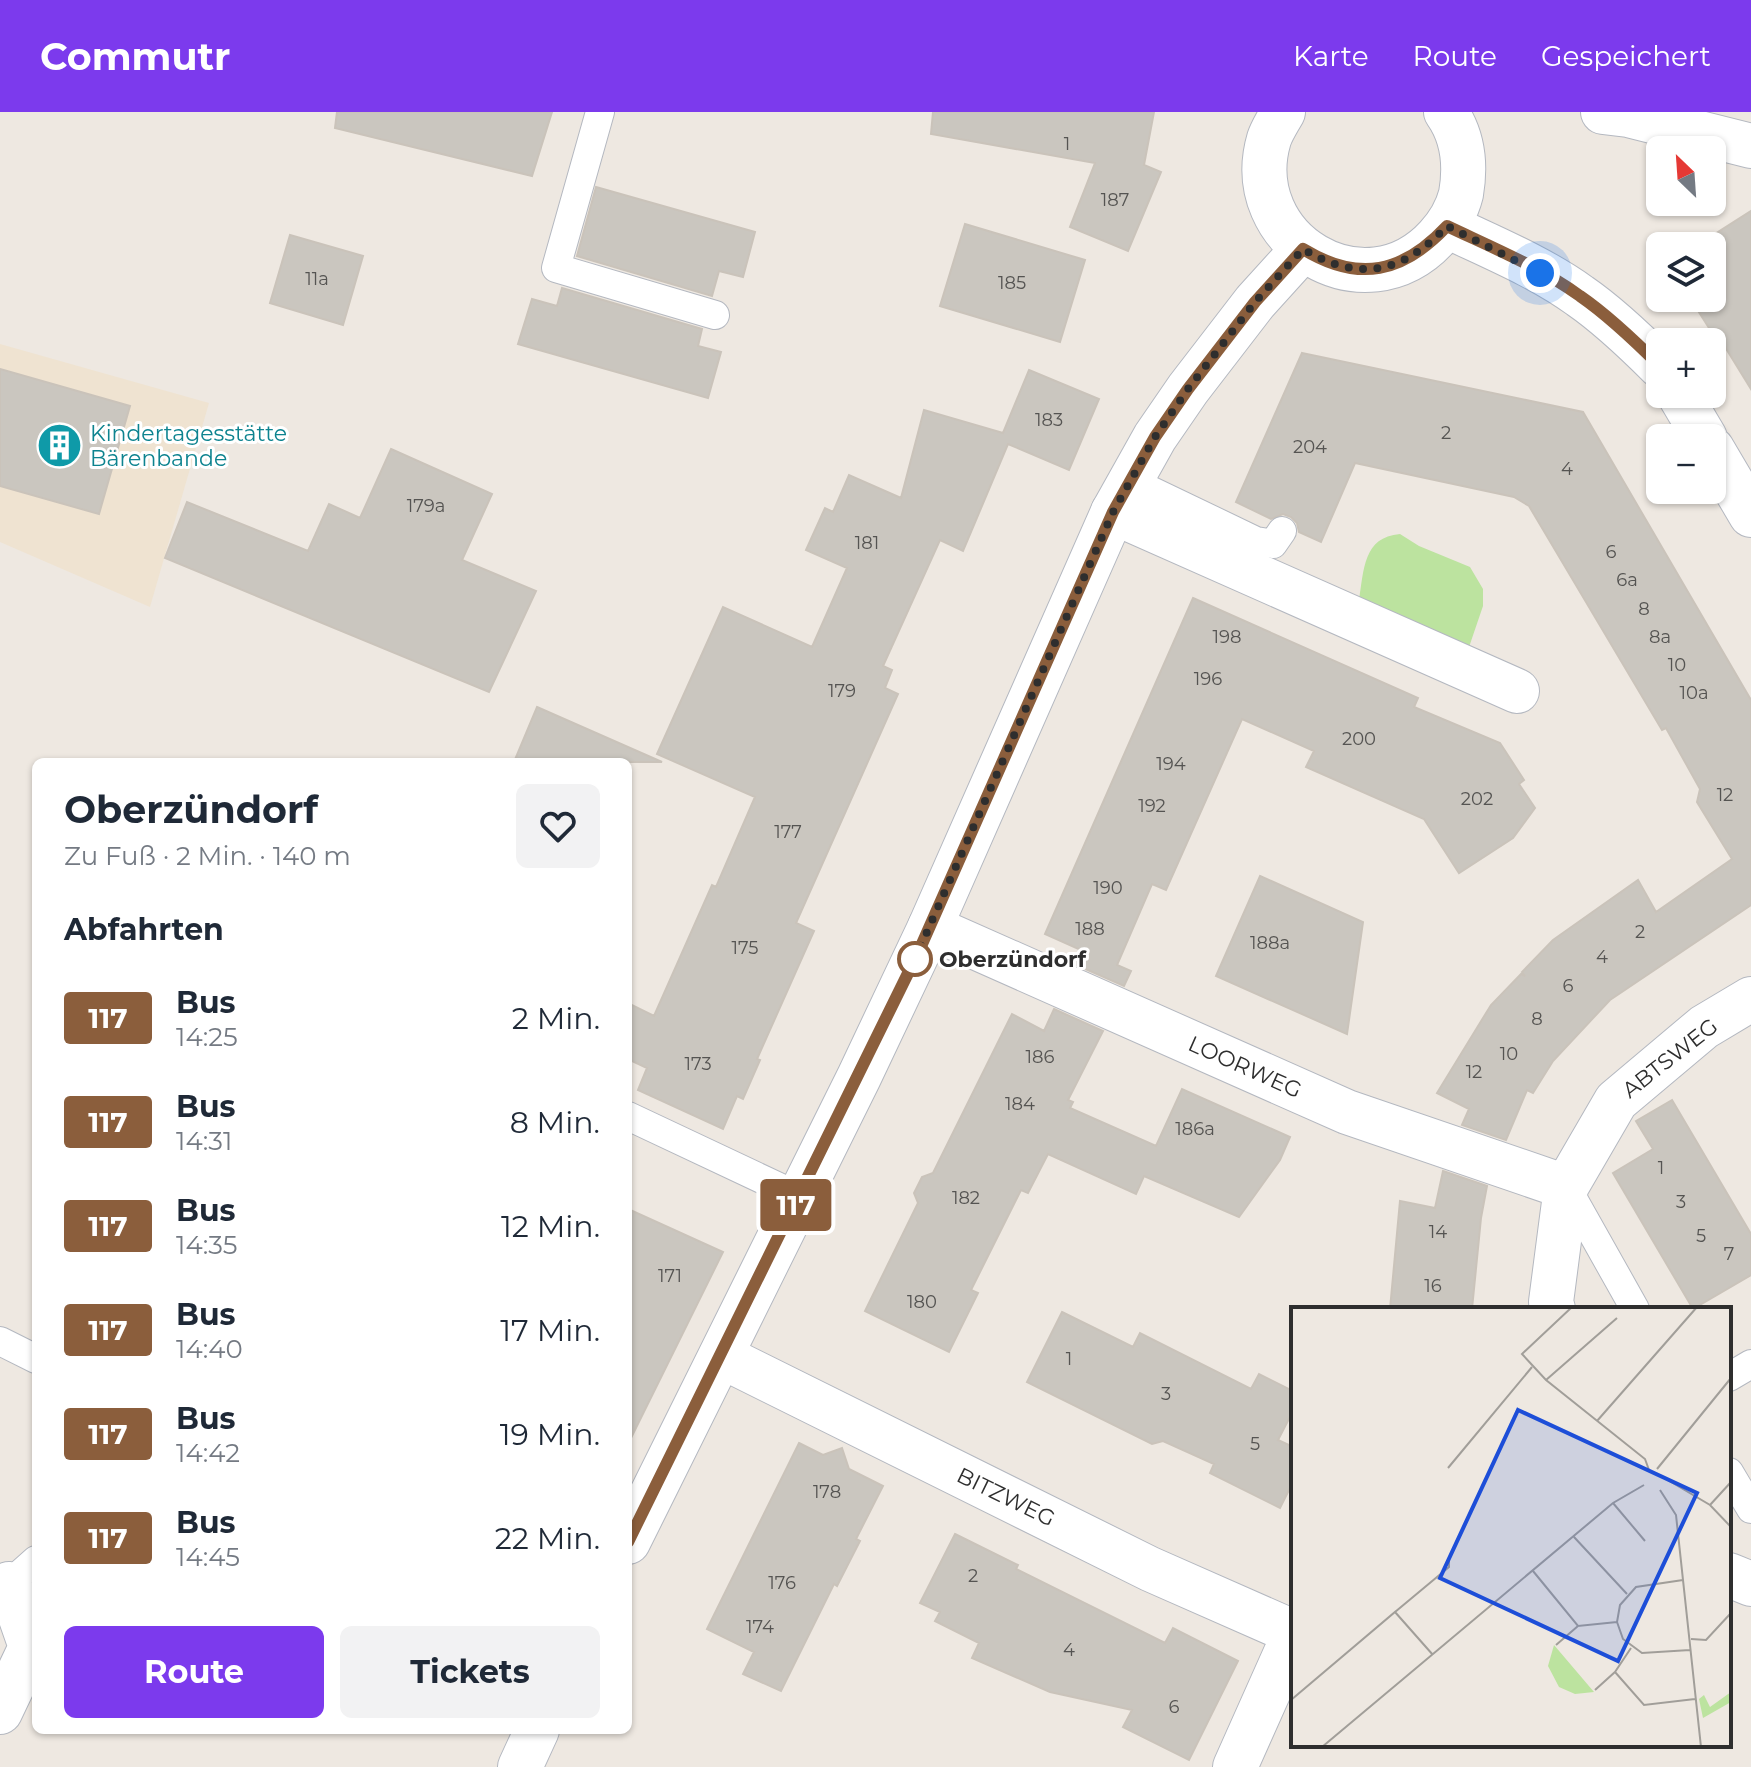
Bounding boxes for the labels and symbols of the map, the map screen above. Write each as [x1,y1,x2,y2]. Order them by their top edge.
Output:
house number: 1 [1064,133,1070,155]
north arrow [1646,136,1726,216]
house number: 187 [1101,189,1129,211]
your location [1520,253,1560,293]
house number: 11a [305,268,329,290]
house number: 185 [998,272,1026,294]
house number: 183 [1035,409,1063,431]
place label: Kindertagesstätte Bärenbande [90,420,287,472]
building icon: Kindertagesstätte Bärenbande [35,422,83,470]
house number: 2 [1441,422,1451,444]
house number: 204 [1293,436,1327,458]
house number: 4 [1561,458,1573,480]
house number: 179a [407,495,445,517]
house number: 181 [855,532,879,554]
house number: 6 [1606,541,1617,563]
house number: 6a [1616,569,1638,591]
house number: 8 [1638,598,1650,620]
house number: 198 [1213,626,1241,648]
house number: 8a [1649,626,1671,648]
house number: 10 [1668,654,1686,676]
house number: 196 [1194,668,1222,690]
house number: 179 [828,680,856,702]
house number: 10a [1679,682,1709,704]
house number: 200 [1342,728,1376,750]
house number: 194 [1156,753,1186,775]
house number: 12 [1717,784,1733,806]
house number: 202 [1461,788,1493,810]
house number: 192 [1138,795,1166,817]
house number: 177 [774,821,802,843]
house number: 190 [1093,877,1123,899]
house number: 188 [1075,918,1105,940]
house number: 2 [1635,921,1645,943]
house number: 188a [1250,932,1290,954]
house number: 175 [732,937,758,959]
marker: Oberzündorf [898,942,932,976]
place label: Oberzündorf [939,946,1088,973]
house number: 4 [1596,946,1608,968]
house number: 6 [1563,975,1574,997]
house number: 8 [1531,1008,1543,1030]
street label: ABTSWEG [1617,1012,1723,1104]
street label: LOORWEG [1184,1030,1306,1104]
house number: 10 [1500,1043,1518,1065]
house number: 186 [1026,1046,1055,1068]
house number: 173 [684,1053,712,1075]
house number: 12 [1466,1061,1482,1083]
house number: 184 [1005,1093,1035,1115]
house number: 186a [1175,1118,1215,1140]
house number: 1 [1658,1157,1664,1179]
line badge: 117 [750,1179,842,1231]
house number: 182 [952,1187,980,1209]
house number: 3 [1676,1191,1686,1213]
house number: 14 [1429,1221,1447,1243]
house number: 5 [1696,1225,1706,1247]
house number: 7 [1724,1243,1734,1265]
house number: 171 [658,1265,682,1287]
house number: 16 [1424,1275,1442,1297]
house number: 180 [907,1291,937,1313]
inset map [1291,1307,1731,1747]
house number: 1 [1066,1348,1072,1370]
house number: 3 [1161,1383,1171,1405]
house number: 5 [1250,1433,1260,1455]
street label: BITZWEG [952,1462,1060,1532]
house number: 178 [813,1481,841,1503]
house number: 2 [968,1565,978,1587]
house number: 176 [768,1572,796,1594]
house number: 174 [746,1616,774,1638]
house number: 4 [1063,1639,1075,1661]
house number: 6 [1169,1696,1180,1718]

